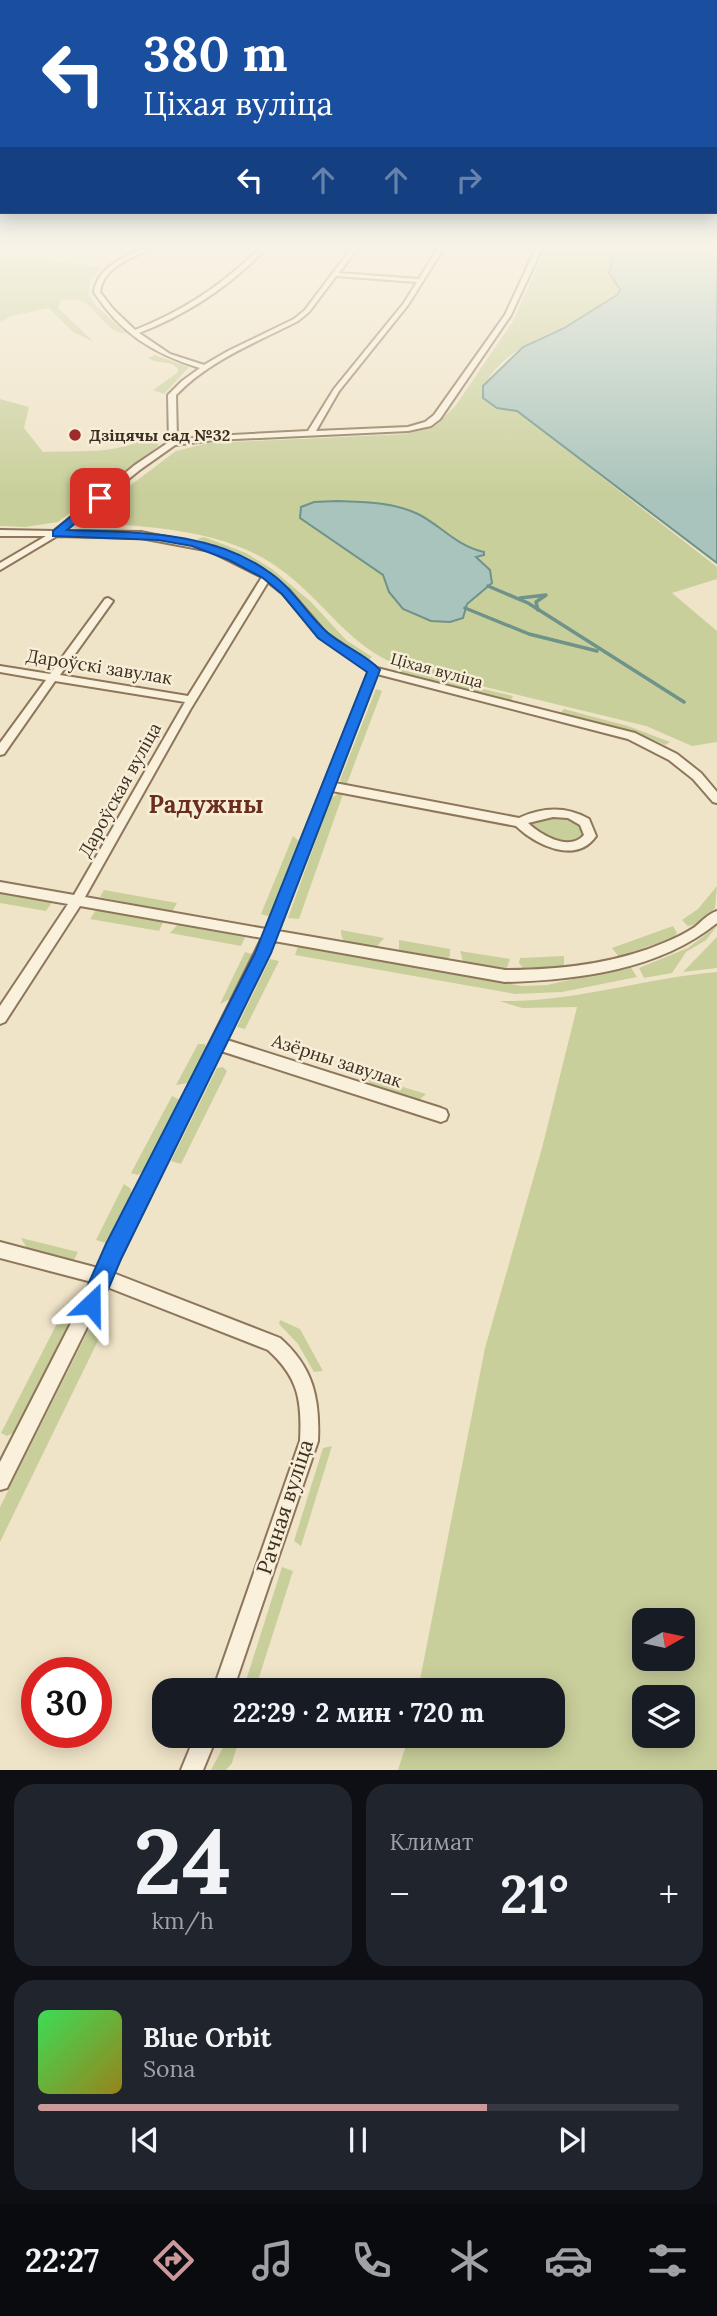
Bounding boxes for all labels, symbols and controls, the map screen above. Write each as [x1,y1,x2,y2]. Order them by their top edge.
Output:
text: 380 m [143,22,288,84]
icon: left [28,28,119,119]
text: Ціхая вуліца [143,83,333,124]
icon: left [231,161,269,199]
icon: ahead [304,161,342,199]
icon: ahead [377,161,415,199]
icon: right [450,161,488,199]
place label: Дзіцячы сад №32 [89,425,230,445]
marker: Дзіцячы сад №32 [67,427,83,443]
pin [70,468,130,528]
icon: arrive [81,479,119,517]
street label: Дароўскі завулак [24,644,174,689]
street label: Ціхая вуліца [389,648,485,692]
street label: Дароўская вуліца [73,718,166,861]
district label: Радужны [148,789,264,820]
street label: Азёрны завулак [268,1028,405,1092]
position arrow [54,1267,128,1341]
street label: Рачная вуліца [250,1436,319,1578]
north arrow [632,1608,695,1671]
map controls [632,1608,695,1748]
speed limit sign: 30 [21,1657,112,1748]
button: layers [632,1685,695,1748]
text: 22:29 · 2 мин · 720 m [233,1696,484,1729]
text: 24 [134,1802,232,1919]
text: Климат [390,1827,473,1856]
text: 21° [500,1861,569,1927]
text: − [390,1870,410,1918]
text: + [659,1870,679,1918]
text: km/h [152,1906,214,1935]
text: Blue Orbit [143,2021,271,2054]
text: Sona [143,2054,195,2083]
icon: previous [126,2121,164,2159]
icon: pause [339,2121,377,2159]
icon: next [553,2121,591,2159]
icon: directions [149,2236,198,2285]
icon: music [248,2236,297,2285]
icon: phone [347,2236,396,2285]
icon: climate [445,2236,494,2285]
icon: car [544,2236,593,2285]
icon: filters [643,2236,692,2285]
text: 22:27 [25,2240,99,2281]

